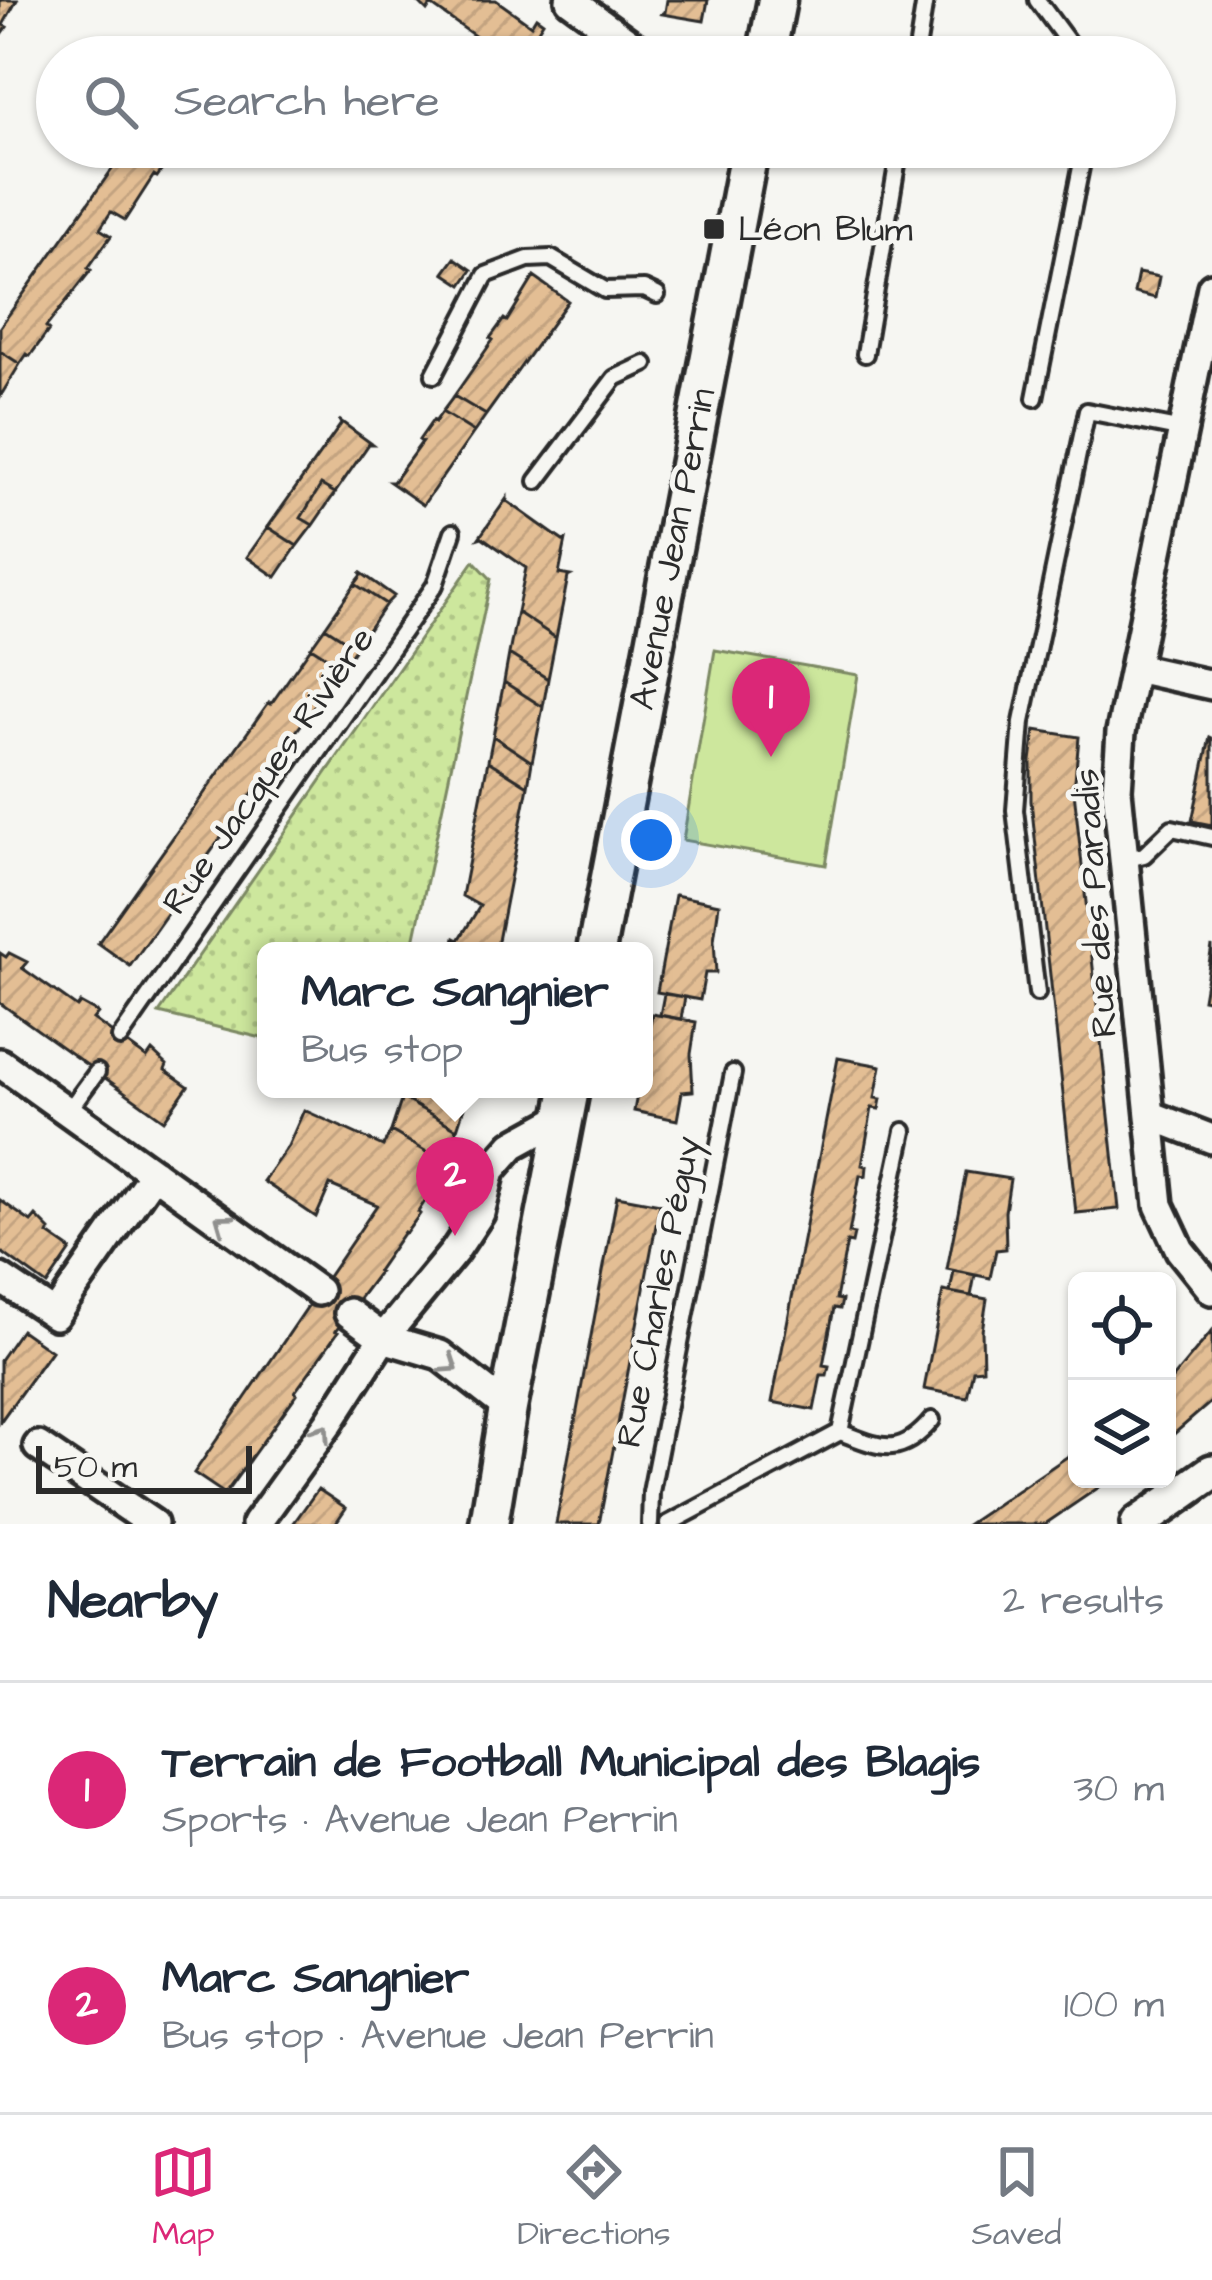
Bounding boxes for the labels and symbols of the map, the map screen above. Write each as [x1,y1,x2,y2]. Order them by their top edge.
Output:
place label: Léon Blum [738,204,913,255]
marker: Léon Blum [701,216,727,242]
street label: Avenue Jean Perrin [617,384,729,714]
street label: Rue Jacques Rivière [150,617,388,925]
pin: 1 [732,658,810,757]
street label: Rue des Paradis [1061,767,1131,1039]
your location [621,810,681,870]
street label: Rue Charles Péguy [604,1132,715,1452]
pin: 2 [416,1137,494,1236]
one-way arrow [214,1214,236,1236]
one-way arrow [436,1350,458,1372]
one-way arrow [308,1423,330,1445]
scale bar [36,1440,252,1493]

